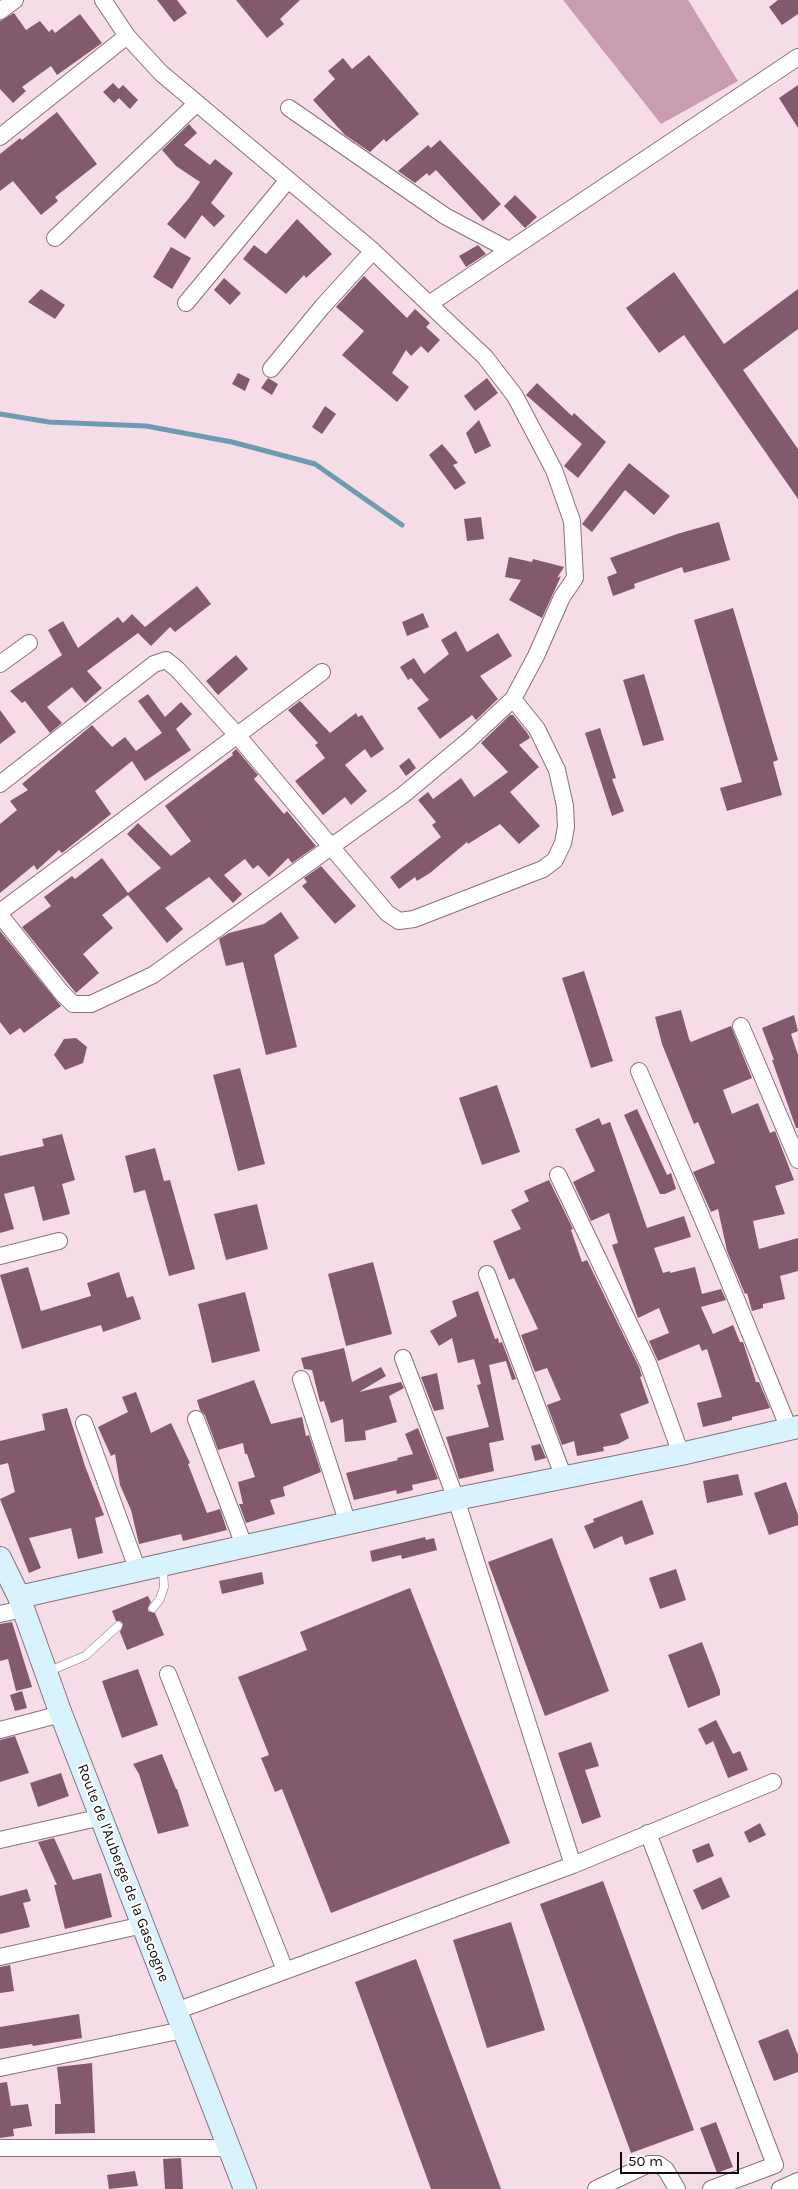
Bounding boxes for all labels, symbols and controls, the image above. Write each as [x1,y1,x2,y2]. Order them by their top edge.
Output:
street label: Route de l'Auberge de la Gascogne [73,1761,173,1985]
scale bar [623,2142,742,2174]
text: 50 m [628,2152,663,2170]

